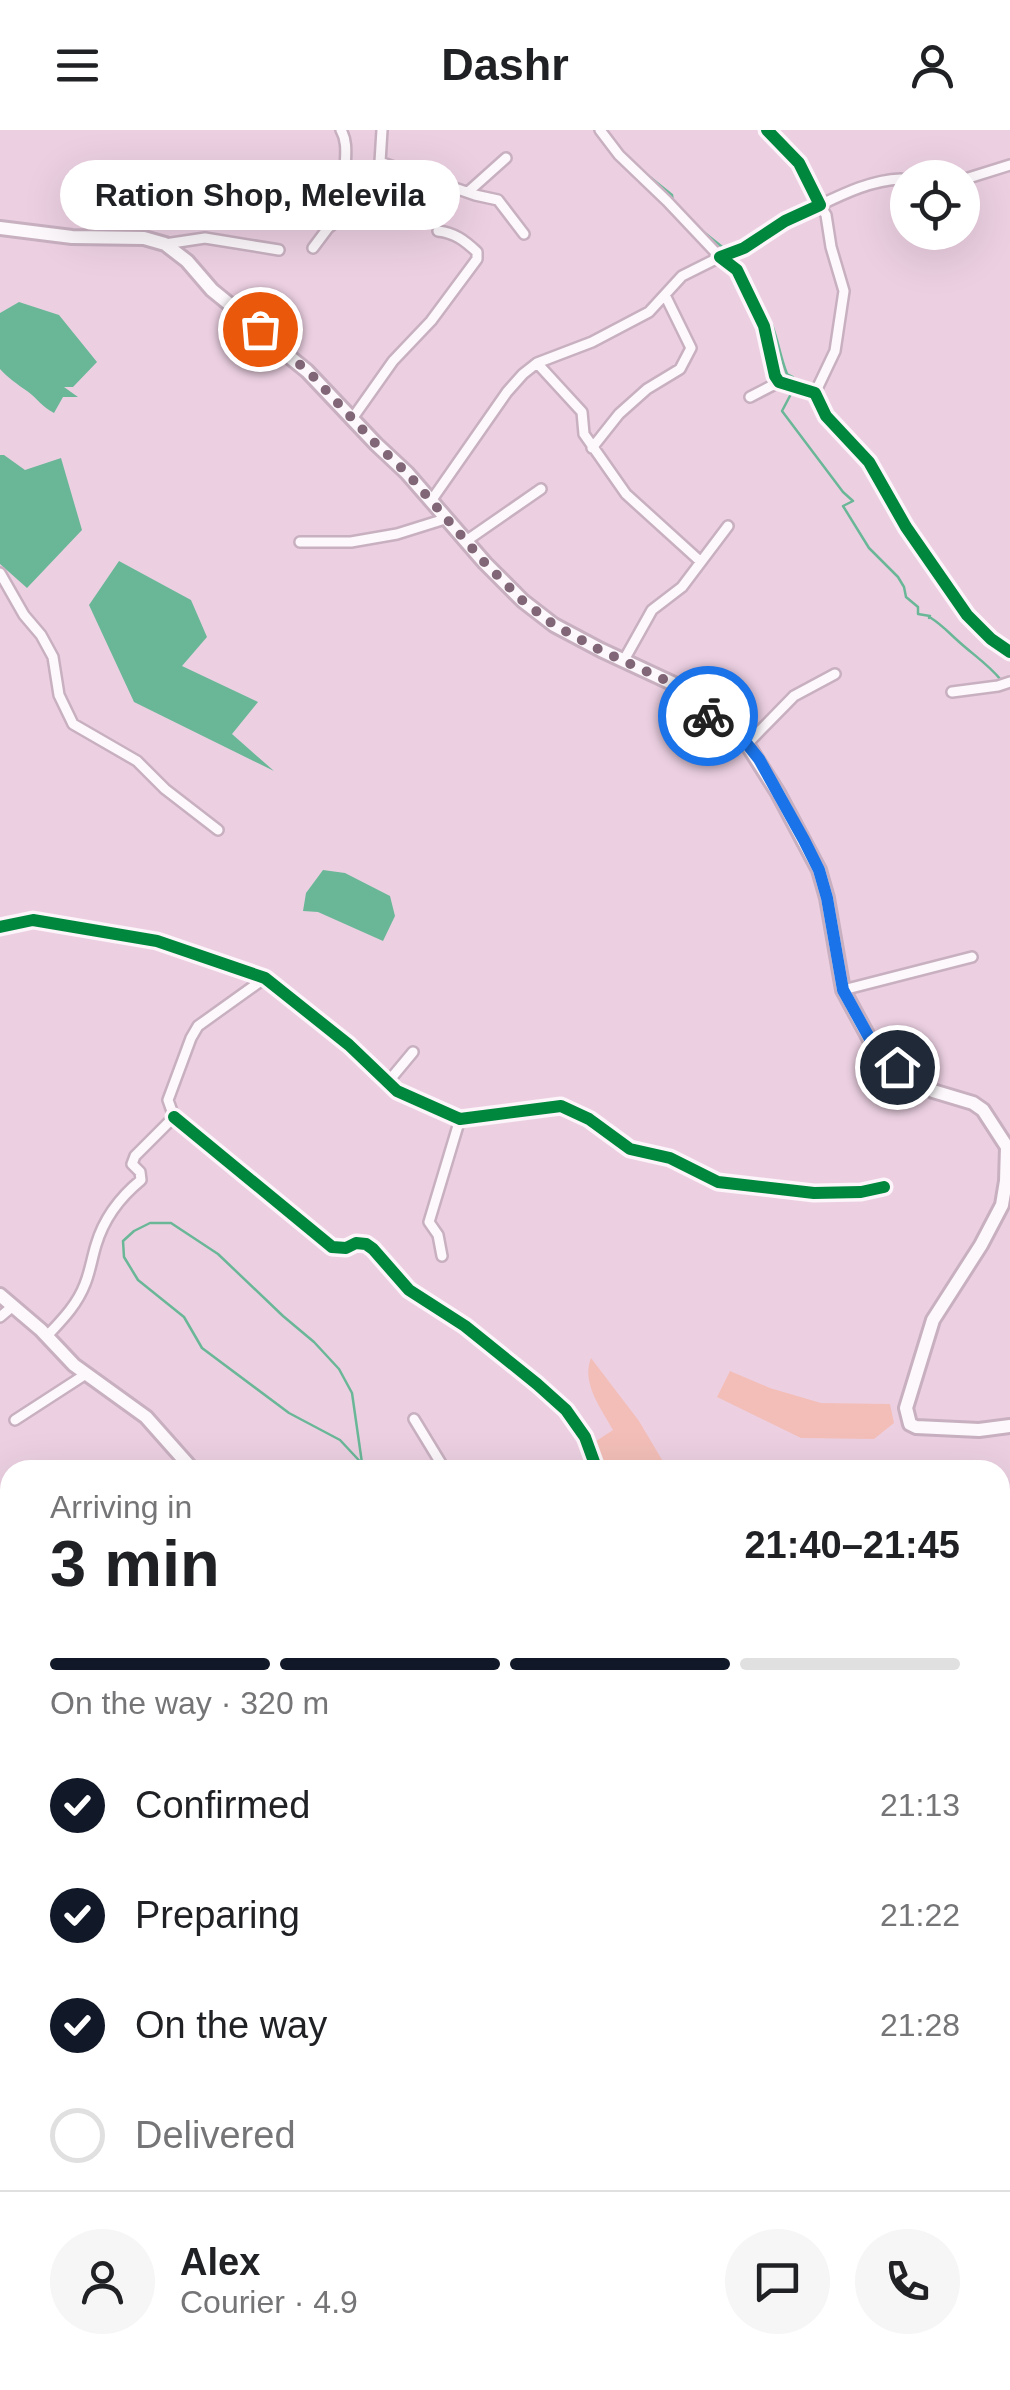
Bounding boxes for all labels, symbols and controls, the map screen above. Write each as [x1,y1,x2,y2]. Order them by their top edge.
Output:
icon: menu [50,38,105,93]
icon: person [905,38,960,93]
text: Dashr [441,39,569,90]
callout: Ration Shop, Melevila [60,159,460,229]
map controls [890,160,980,250]
button: locate [890,160,980,250]
text: Ration Shop, Melevila [95,177,425,213]
pin [218,287,303,372]
icon: bag [233,302,288,357]
courier [658,666,758,766]
icon: bike [681,689,736,744]
pin [855,1025,940,1110]
icon: home [870,1040,925,1095]
text: Arriving in [50,1489,192,1525]
text: 21:40–21:45 [744,1524,960,1566]
text: 3 min [50,1527,220,1600]
text: On the way · 320 m [50,1685,329,1721]
icon: check [50,1778,105,1833]
text: Confirmed [135,1784,310,1826]
text: 21:13 [880,1787,960,1823]
icon: check [50,1888,105,1943]
text: Preparing [135,1894,300,1936]
text: 21:22 [880,1897,960,1933]
icon: check [50,1998,105,2053]
text: On the way [135,2004,327,2046]
text: 21:28 [880,2007,960,2043]
text: Delivered [135,2114,296,2156]
button: person [50,2229,155,2334]
button: chat [725,2229,830,2334]
button: phone [855,2229,960,2334]
text: Alex [180,2241,260,2283]
text: Courier · 4.9 [180,2284,358,2320]

